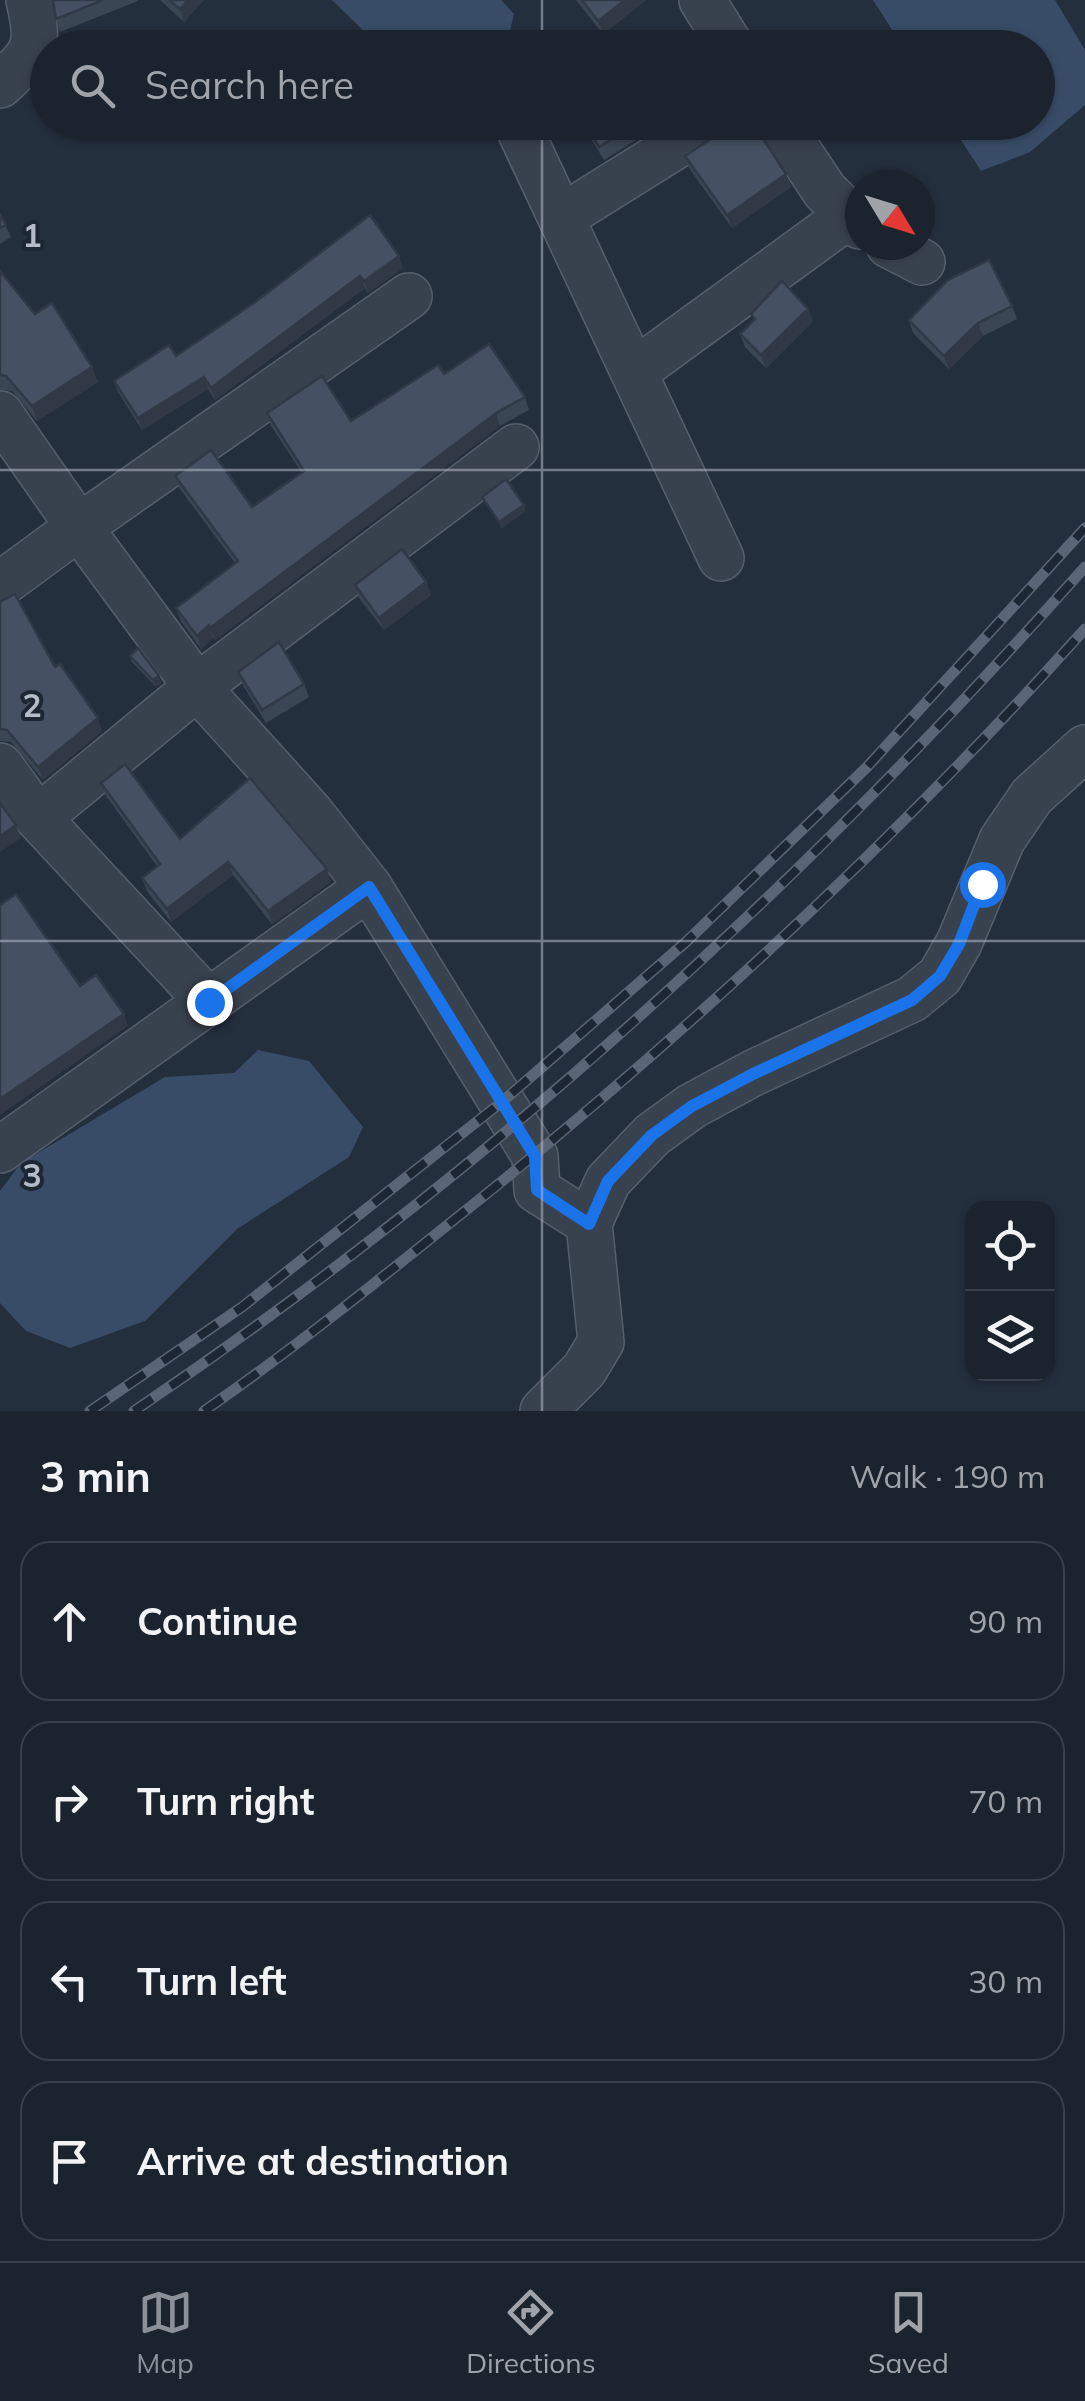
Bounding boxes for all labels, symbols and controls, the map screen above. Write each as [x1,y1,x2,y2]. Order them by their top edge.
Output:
search box [30,30,1055,140]
icon: search [65,58,120,113]
text: Search here [145,61,354,109]
north arrow [845,170,935,260]
text: 1 [22,215,42,255]
text: 2 [22,685,42,725]
route start [960,862,1006,908]
route end [187,980,233,1026]
text: 3 [22,1155,42,1195]
map controls [965,1201,1055,1381]
button: locate [965,1201,1055,1291]
button: layers [965,1291,1055,1381]
text: 3 min [40,1450,151,1503]
text: Walk · 190 m [850,1456,1045,1496]
icon: ahead [42,1594,97,1649]
text: Continue [137,1597,298,1645]
text: 90 m [968,1601,1043,1641]
icon: right [42,1774,97,1829]
text: Turn right [137,1777,314,1825]
text: 70 m [968,1781,1043,1821]
icon: left [42,1954,97,2009]
text: Turn left [137,1957,287,2005]
text: 30 m [968,1961,1043,2001]
icon: arrive [42,2134,97,2189]
text: Arrive at destination [137,2137,509,2185]
tab: Map [136,2285,194,2380]
tab: Directions [466,2285,596,2380]
tab: Saved [868,2285,949,2380]

